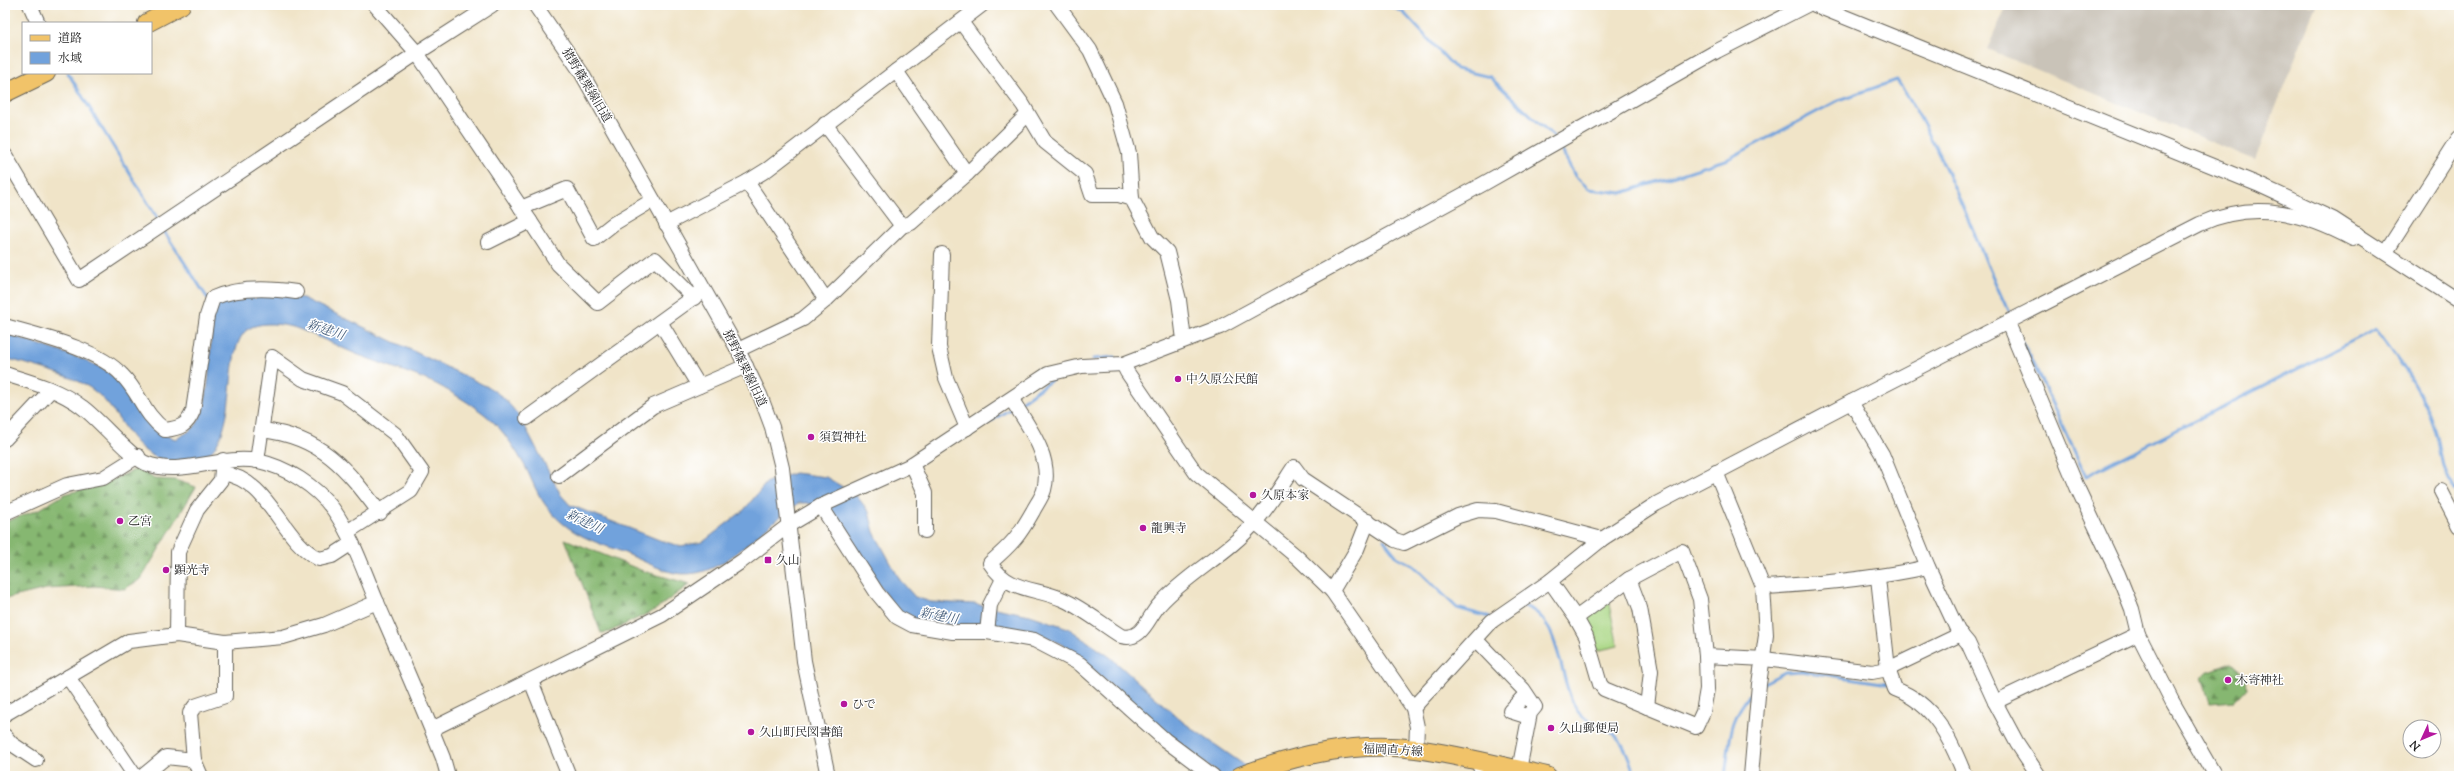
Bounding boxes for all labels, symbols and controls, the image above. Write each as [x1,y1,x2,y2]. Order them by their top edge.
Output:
legend [22,22,152,74]
text: 道路 [58,30,82,48]
street label: 猪野篠栗線旧道 [557,45,615,126]
text: 水域 [58,50,82,68]
water label: 新建川 [304,316,349,346]
street label: 猪野篠栗線旧道 [718,327,771,410]
place label: 中久原公民館 [1186,371,1258,389]
marker: 中久原公民館 [1173,374,1183,384]
place label: 須賀神社 [819,429,867,447]
marker: 須賀神社 [806,432,816,442]
place label: 久原本家 [1261,487,1309,505]
marker: 久原本家 [1248,490,1258,500]
water label: 新建川 [563,506,607,540]
place label: 乙宮 [128,513,152,531]
marker: 乙宮 [115,516,125,526]
place label: 龍興寺 [1151,520,1187,538]
marker: 龍興寺 [1138,523,1148,533]
place label: 久山 [776,552,800,570]
marker: 久山 [763,555,773,565]
place label: 顕光寺 [174,562,210,580]
marker: 顕光寺 [161,565,171,575]
water label: 新建川 [918,604,961,630]
place label: 木寄神社 [2236,672,2284,690]
marker: 木寄神社 [2223,675,2233,685]
place label: ひで [852,696,876,714]
marker: ひで [839,699,849,709]
north arrow [2402,719,2442,759]
place label: 久山郵便局 [1559,720,1619,738]
marker: 久山郵便局 [1546,723,1556,733]
place label: 久山町民図書館 [759,724,843,742]
marker: 久山町民図書館 [746,727,756,737]
text: N [2407,736,2425,755]
street label: 福岡直方線 [1363,740,1423,762]

